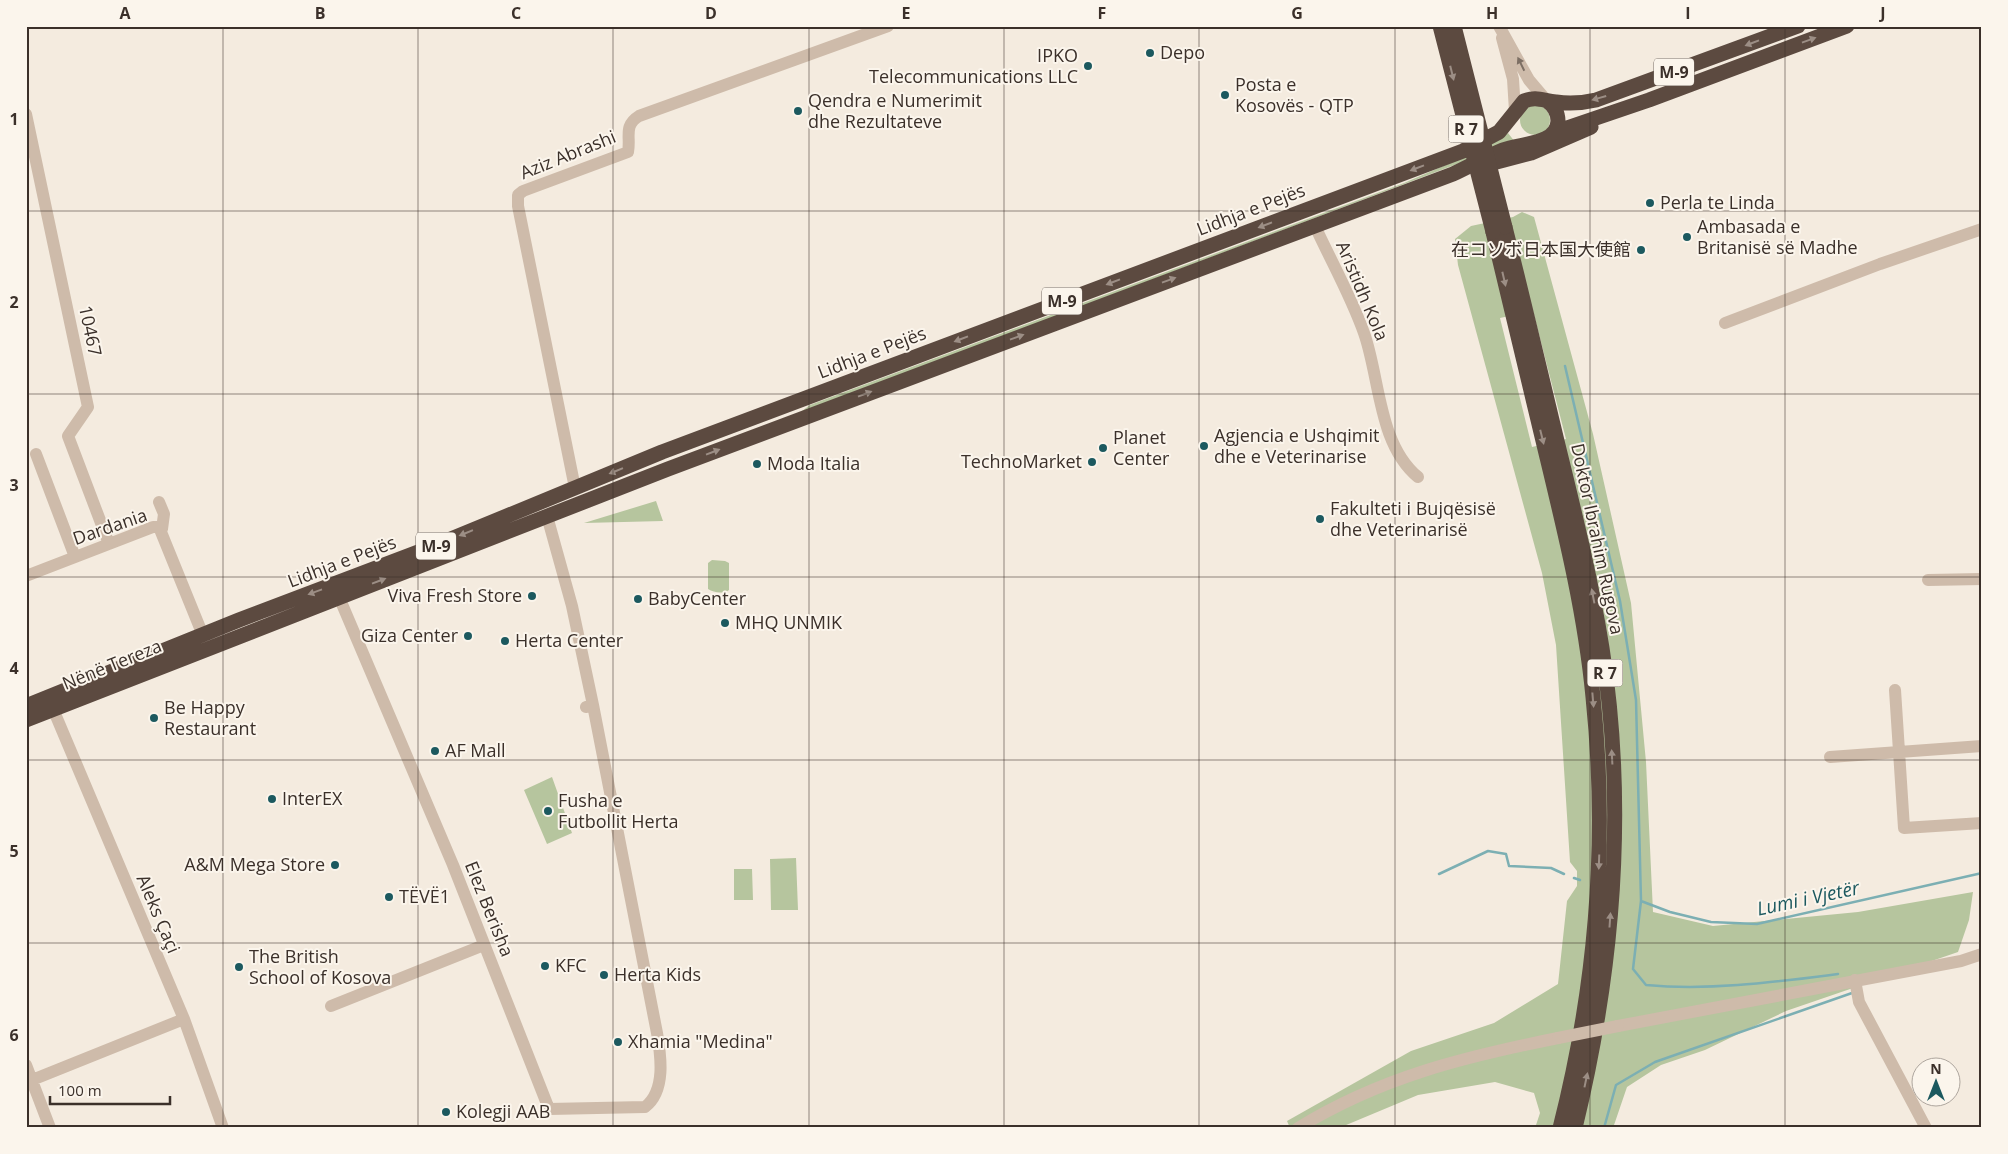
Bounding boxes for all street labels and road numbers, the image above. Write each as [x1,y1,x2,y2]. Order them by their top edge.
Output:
road number: M-9 [1654,58,1694,86]
road number: R 7 [1448,116,1484,142]
street label: Aziz Abrashi [516,124,619,184]
street label: Lidhja e Pejës [1193,177,1308,241]
street label: Aristidh Kola [1331,237,1395,344]
road number: M-9 [1042,288,1082,314]
street label: 10467 [74,303,108,358]
street label: Lidhja e Pejës [814,320,929,384]
street label: Doktor Ibrahim Rugova [1566,441,1630,637]
street label: Dardania [69,502,150,550]
street label: Lidhja e Pejës [284,529,399,593]
road number: M-9 [416,532,456,560]
street label: Nënë Tereza [58,633,165,695]
road number: R 7 [1588,660,1622,686]
street label: Elez Berisha [460,857,520,960]
street label: Aleks Çaçi [132,871,186,957]

